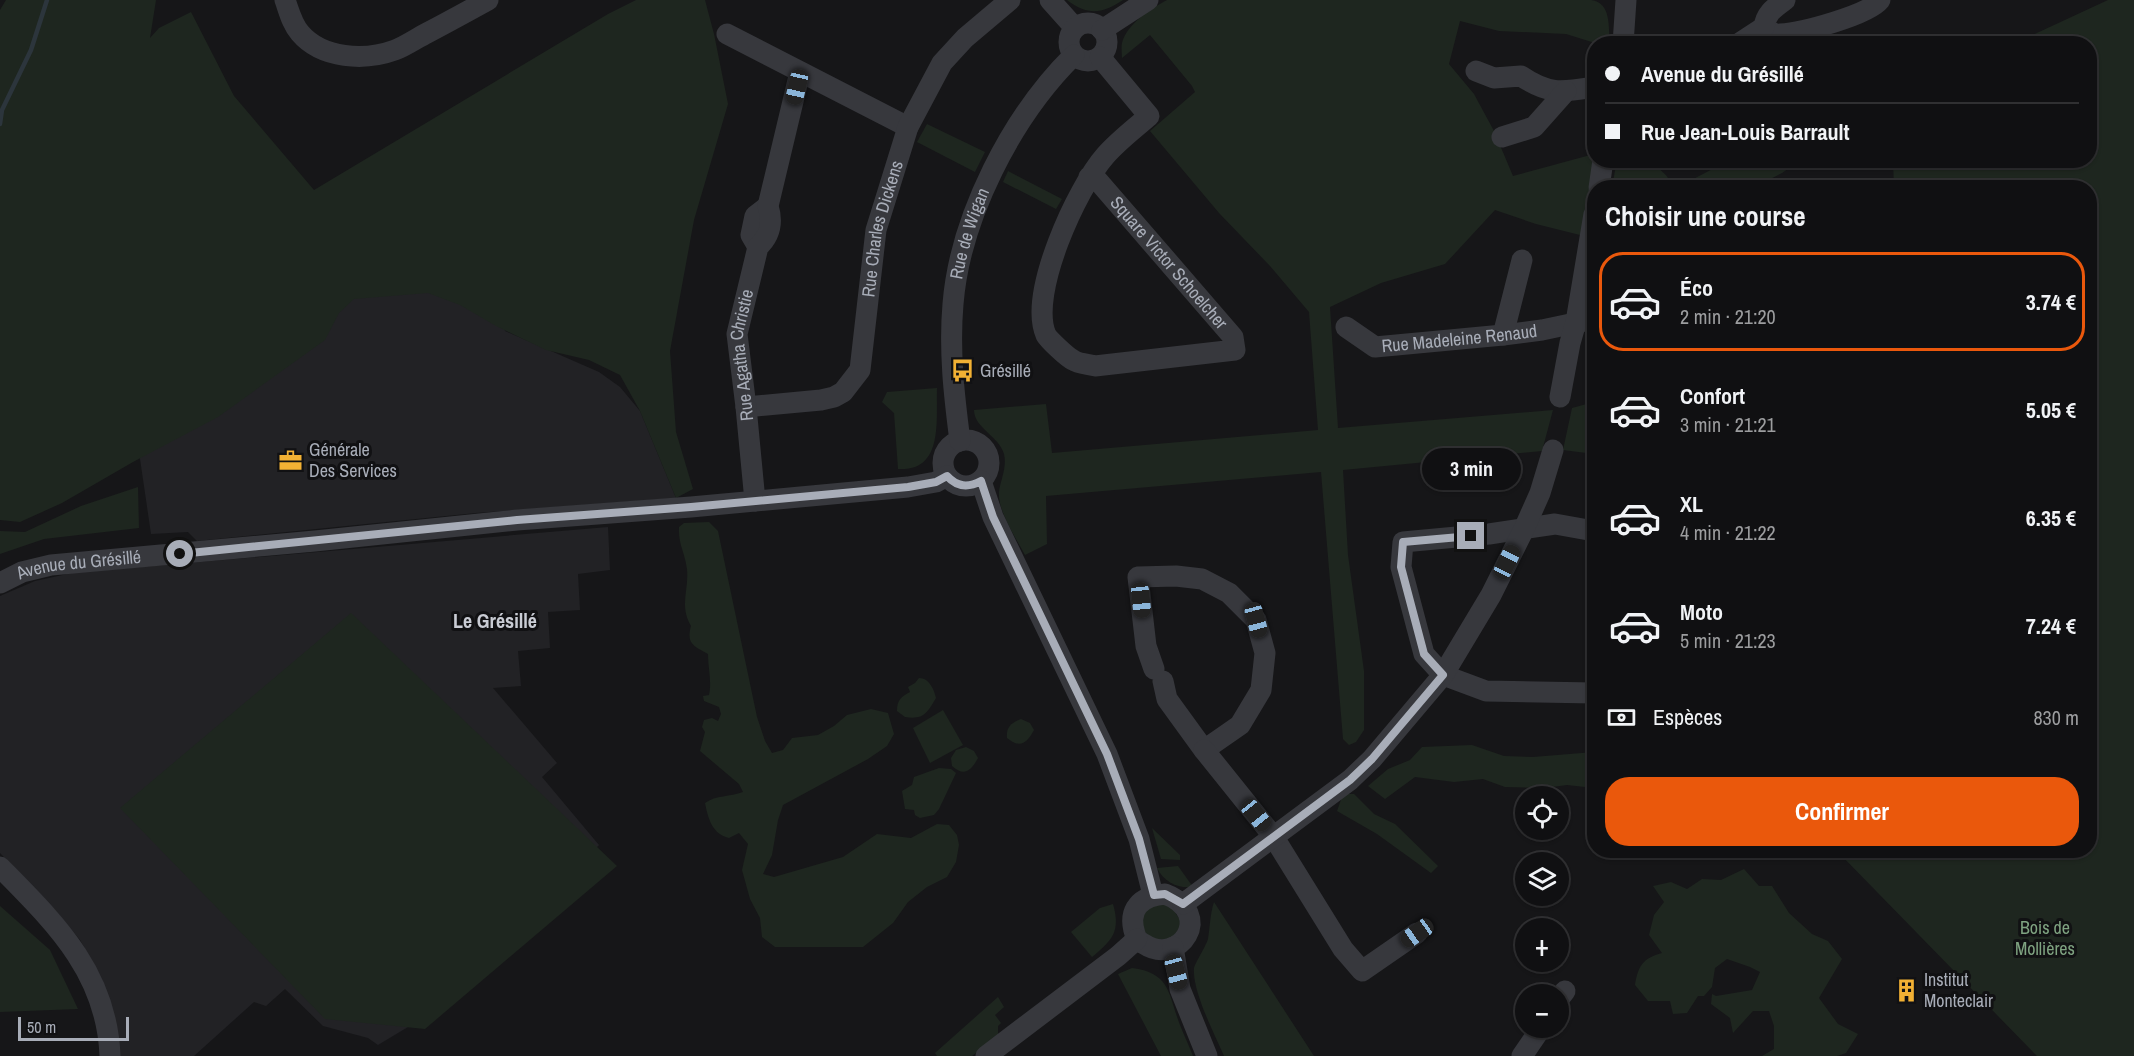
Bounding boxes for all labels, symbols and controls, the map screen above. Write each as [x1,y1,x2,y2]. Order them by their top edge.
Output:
text: Avenue du Grésillé [1641,59,1804,89]
car [784,67,810,107]
text: Rue Jean-Louis Barrault [1641,117,1850,147]
street label: Rue Charles Dickens [855,157,909,298]
street label: Rue de Wigan [943,184,995,281]
street label: Square Victor Schoelcher [1105,191,1234,334]
text: Choisir une course [1605,198,1806,234]
text: Éco [1680,273,1713,303]
icon: car [1608,275,1662,329]
street label: Rue Agatha Christie [724,287,759,422]
text: 3.74 € [2026,287,2076,317]
text: 2 min · 21:20 [1680,303,1776,330]
street label: Rue Madeleine Renaud [1380,318,1538,358]
bus stop icon: Grésillé [949,358,975,384]
place label: Grésillé [980,358,1031,383]
text: Confort [1680,381,1745,411]
icon: car [1608,383,1662,437]
text: 5.05 € [2026,395,2076,425]
text: 3 min · 21:21 [1680,411,1776,438]
place label: Générale Des Services [309,437,397,483]
office icon: Générale Des Services [278,447,304,473]
callout: 3 min [1422,449,1520,491]
text: 3 min [1450,455,1493,482]
text: XL [1680,489,1703,519]
icon: car [1608,491,1662,545]
text: 6.35 € [2026,503,2076,533]
text: 4 min · 21:22 [1680,519,1776,546]
route end [1457,522,1484,549]
route start [166,540,193,567]
car [1491,542,1523,582]
street label: Avenue du Grésillé [11,544,142,586]
car [1130,581,1152,619]
text: Moto [1680,597,1723,627]
icon: car [1608,599,1662,653]
car [1243,600,1269,640]
district label: Le Grésillé [453,607,537,634]
text: 7.24 € [2026,611,2076,641]
text: 5 min · 21:23 [1680,627,1776,654]
icon: cash [1605,701,1638,734]
text: Espèces [1653,702,1722,732]
text: 830 m [2033,704,2079,731]
button: Confirmer [1605,777,2079,846]
map controls [1515,786,1569,1038]
button: locate [1515,786,1569,840]
car [1238,795,1274,835]
button: layers [1515,852,1569,906]
car [1397,915,1437,951]
park label: Bois de Mollières [2015,915,2075,961]
button: + [1515,918,1569,972]
car [1163,952,1189,992]
place label: Institut Monteclair [1924,967,1993,1013]
building icon: Institut Monteclair [1893,977,1919,1003]
button: − [1515,984,1569,1038]
scale bar [18,1014,129,1042]
text: 50 m [27,1016,56,1038]

